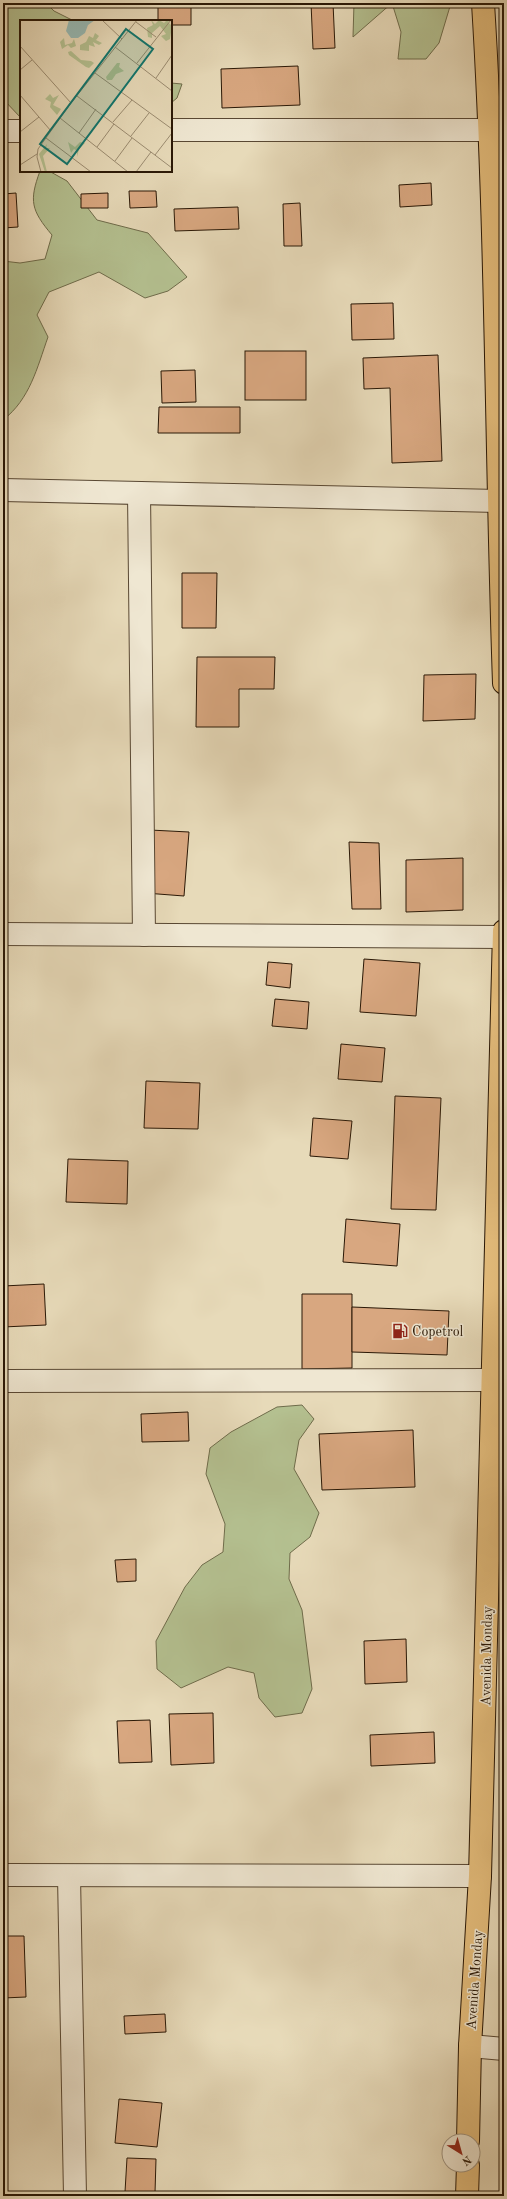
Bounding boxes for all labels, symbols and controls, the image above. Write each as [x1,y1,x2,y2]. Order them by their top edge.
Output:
inset map [20,20,172,172]
fuel station icon: Copetrol [391,1322,409,1340]
place label: Copetrol [412,1325,464,1339]
street label: Avenida Monday [479,1605,495,1706]
street label: Avenida Monday [465,1929,486,2031]
north arrow [441,2133,481,2173]
text: N [459,2153,473,2167]

